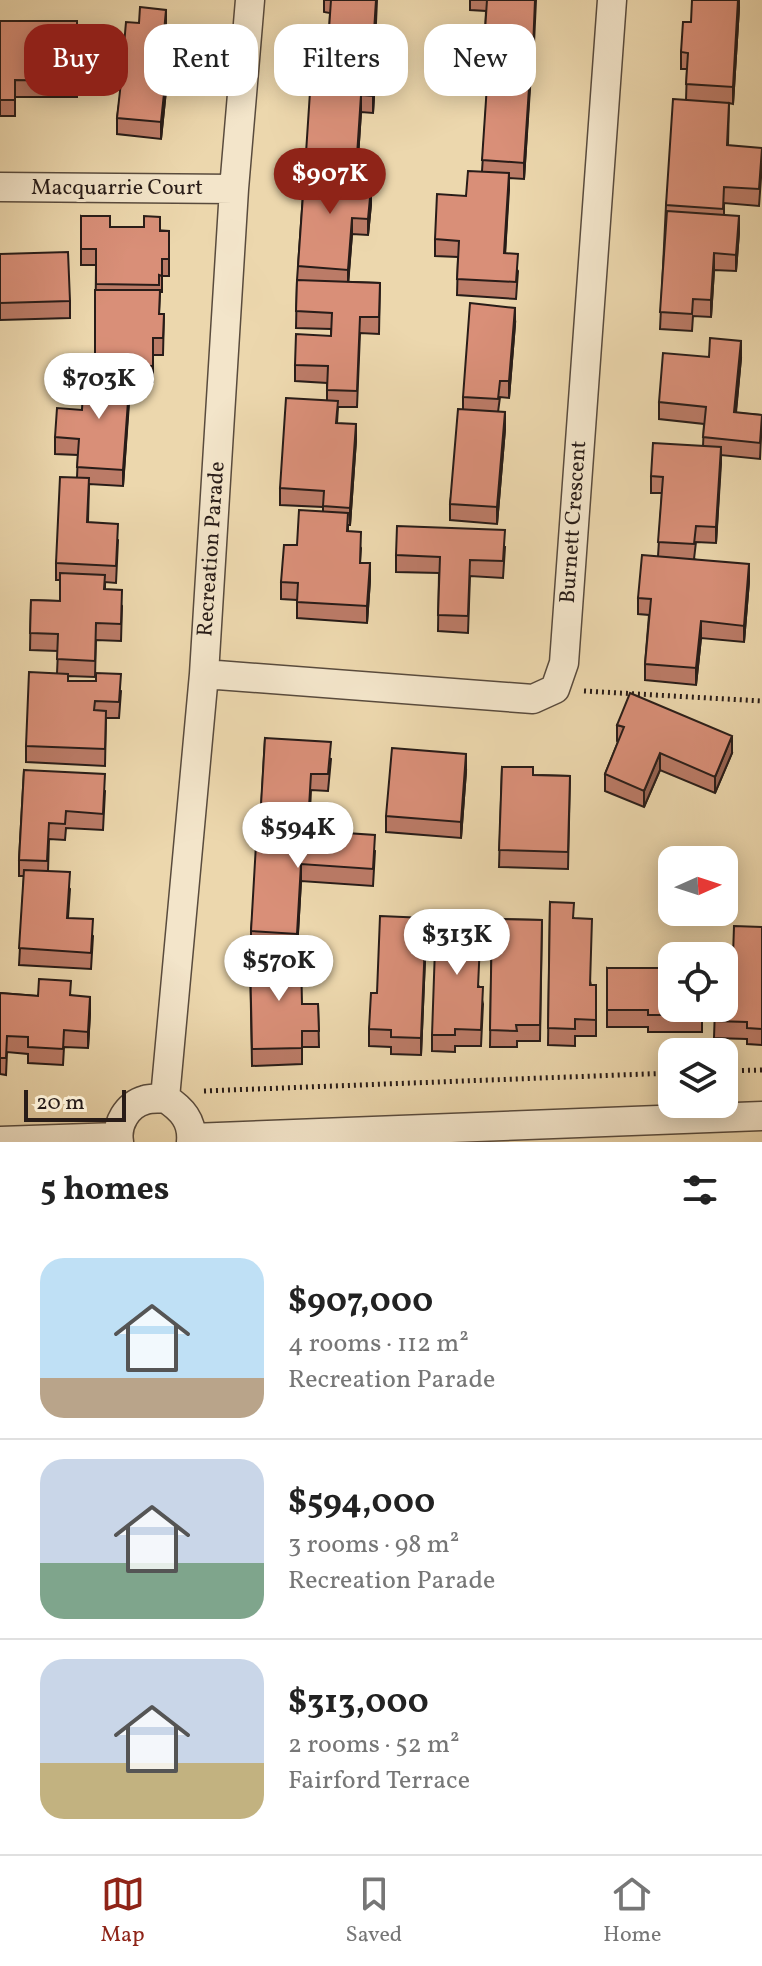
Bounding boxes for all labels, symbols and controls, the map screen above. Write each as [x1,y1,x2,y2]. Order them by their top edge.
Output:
chip: Buy [24,24,128,96]
chip: Rent [144,24,258,96]
chip: Filters [274,24,408,96]
chip: New [424,24,536,96]
pin: $907K [274,148,386,216]
text: $907K [292,156,368,192]
street label: Macquarrie Court [31,173,203,204]
pin: $703K [43,353,155,421]
text: $703K [62,361,136,397]
street label: Burnett Crescent [553,439,595,604]
street label: Recreation Parade [190,460,234,638]
pin: $594K [242,802,354,870]
text: $594K [260,810,336,846]
north arrow [658,846,738,926]
map controls [658,846,738,1118]
pin: $313K [401,909,513,977]
text: $313K [422,917,492,953]
pin: $570K [223,935,335,1003]
button: locate [658,942,738,1022]
text: $570K [242,943,316,979]
button: layers [658,1038,738,1118]
scale bar [24,1086,126,1122]
text: 20 m [36,1088,85,1119]
text: 5 homes [40,1167,170,1214]
icon: filters [678,1168,722,1212]
text: $907,000 [288,1279,433,1326]
icon: home [104,1290,200,1386]
text: 4 rooms · 112 m² [288,1326,469,1362]
text: Recreation Parade [288,1362,495,1398]
text: $594,000 [288,1480,435,1527]
icon: home [104,1491,200,1587]
text: 3 rooms · 98 m² [288,1527,459,1563]
text: Recreation Parade [288,1563,495,1599]
text: $313,000 [288,1680,429,1727]
icon: home [104,1691,200,1787]
text: 2 rooms · 52 m² [288,1727,460,1763]
text: Fairford Terrace [288,1763,470,1799]
tab: Map [101,1872,145,1951]
tab: Saved [346,1872,402,1951]
tab: Home [603,1872,661,1951]

